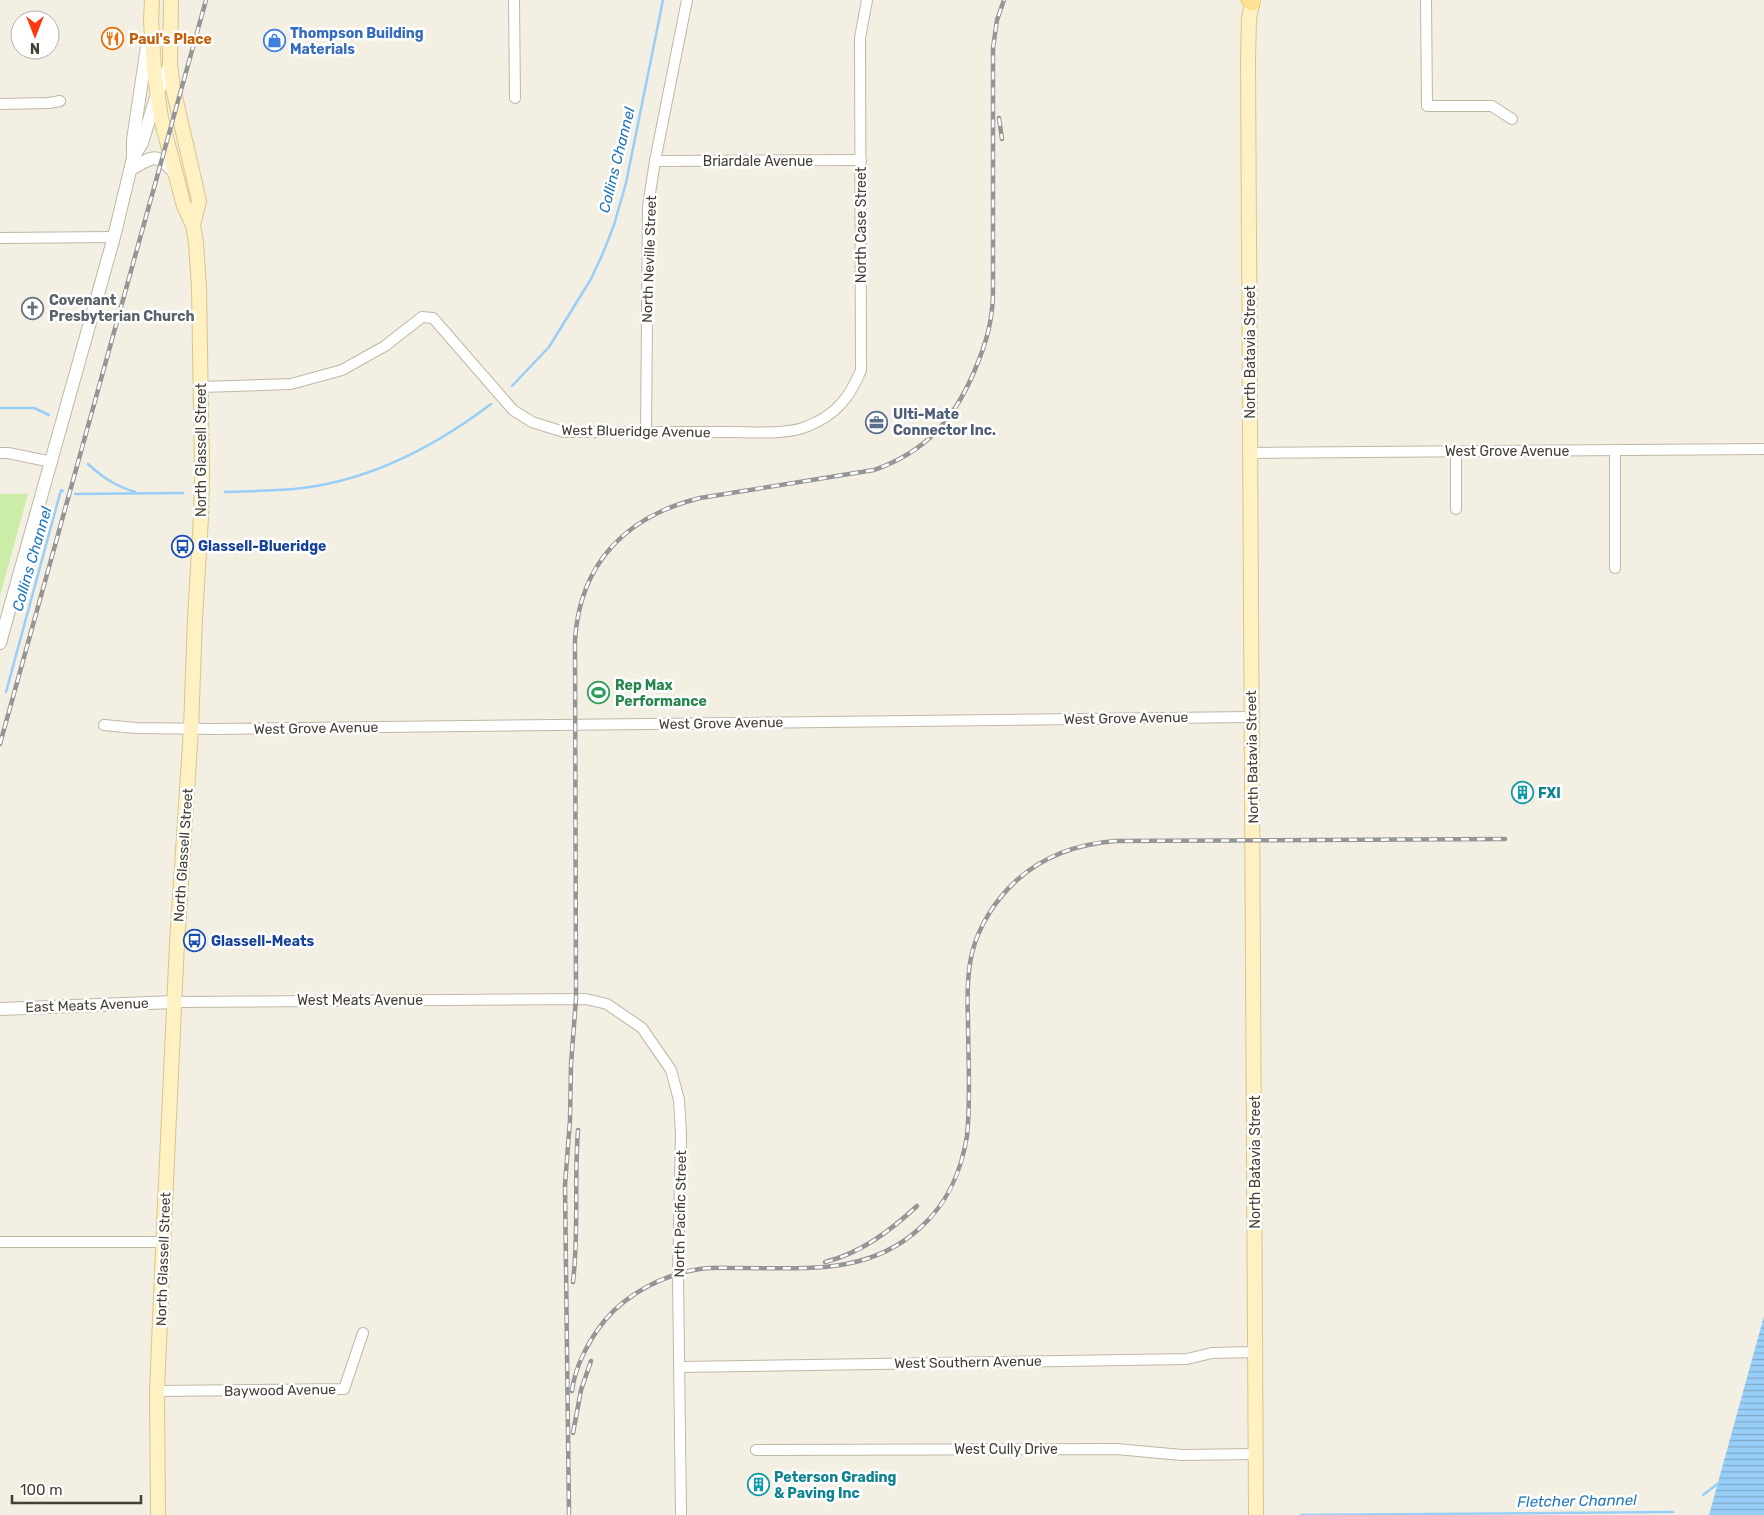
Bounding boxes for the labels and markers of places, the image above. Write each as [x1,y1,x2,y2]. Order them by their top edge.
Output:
place label: Thompson Building Materials [290,25,424,58]
restaurant icon: Paul's Place [101,27,125,51]
shop icon: Thompson Building Materials [262,29,286,53]
place label: Paul's Place [129,31,212,48]
place label: Covenant Presbyterian Church [49,292,195,325]
church icon: Covenant Presbyterian Church [21,296,45,320]
place label: Ulti-Mate Connector Inc. [893,406,996,439]
office icon: Ulti-Mate Connector Inc. [865,410,889,434]
bus stop icon: Glassell-Blueridge [170,534,194,558]
place label: Glassell-Blueridge [198,538,326,555]
place label: Rep Max Performance [615,677,707,710]
sports icon: Rep Max Performance [587,681,611,705]
building icon: FXI [1510,781,1534,805]
place label: FXI [1538,785,1561,802]
bus stop icon: Glassell-Meats [183,929,207,953]
place label: Glassell-Meats [211,933,314,950]
place label: Peterson Grading & Paving Inc [774,1469,897,1502]
building icon: Peterson Grading & Paving Inc [746,1473,770,1497]

